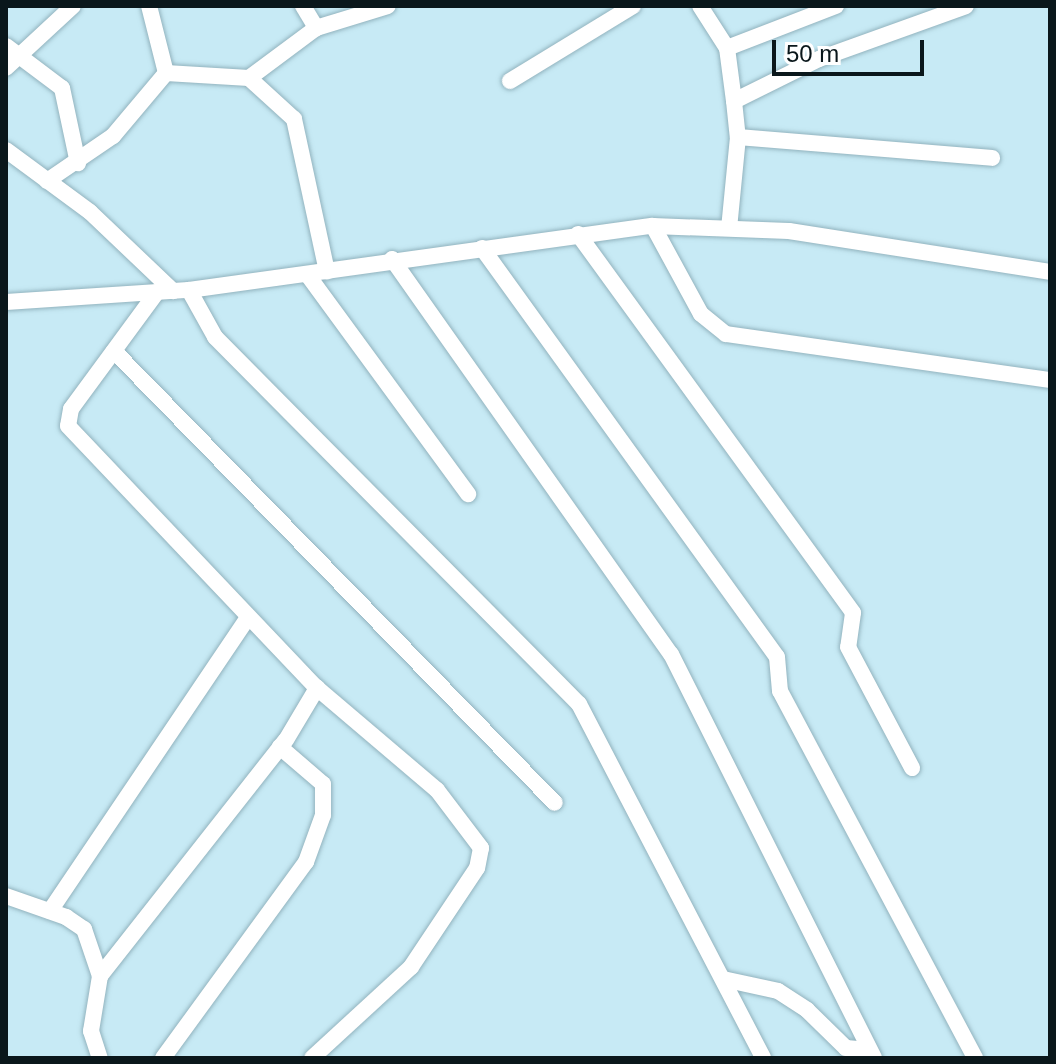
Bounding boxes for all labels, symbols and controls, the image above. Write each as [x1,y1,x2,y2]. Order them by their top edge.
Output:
scale bar [776,24,928,74]
text: 50 m [786,40,839,67]

